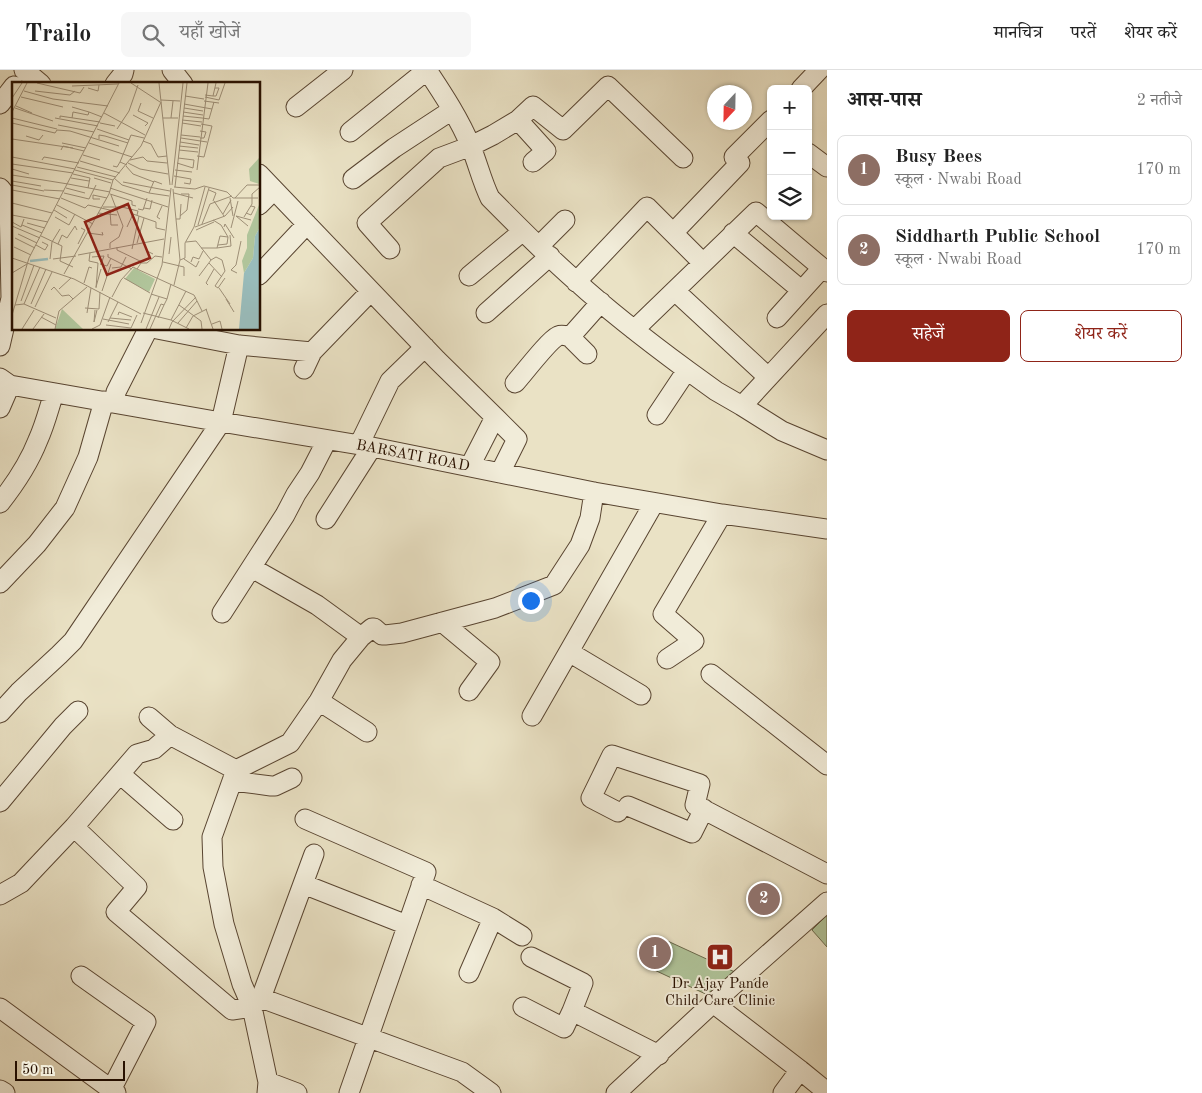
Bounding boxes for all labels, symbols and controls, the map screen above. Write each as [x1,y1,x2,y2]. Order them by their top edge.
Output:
search box [121,12,471,57]
icon: search [139,21,167,49]
text: Trailo [25,23,91,47]
text: यहाँ खोजें [179,24,240,43]
text: मानचित्र [994,24,1043,42]
text: परतें [1071,24,1096,42]
text: शेयर करें [1124,24,1177,42]
inset map [12,82,260,330]
north arrow [707,85,752,130]
map controls [767,85,812,220]
button: + [767,85,812,130]
text: आस-पास [847,90,922,111]
text: 2 नतीजे [1137,93,1182,109]
button: − [767,130,812,175]
text: Busy Bees [895,148,982,167]
text: 1 [859,162,869,178]
text: 170 m [1136,162,1181,178]
text: स्कूल · Nwabi Road [895,172,1022,188]
button: layers [767,175,812,220]
text: Siddharth Public School [895,228,1100,247]
text: 2 [859,242,869,258]
text: 170 m [1136,242,1181,258]
text: स्कूल · Nwabi Road [895,252,1022,268]
button: सहेजें [847,310,1010,362]
button: शेयर करें [1020,310,1182,362]
street label: BARSATI ROAD [355,438,471,475]
your location [518,588,544,614]
pin: 2 [748,880,780,918]
pin: 1 [639,934,671,972]
hospital icon: Dr Ajay Pande Child Care Clinic [705,942,735,972]
place label: Dr Ajay Pande Child Care Clinic [665,977,775,1009]
scale bar [15,1058,125,1081]
text: 50 m [22,1063,53,1077]

